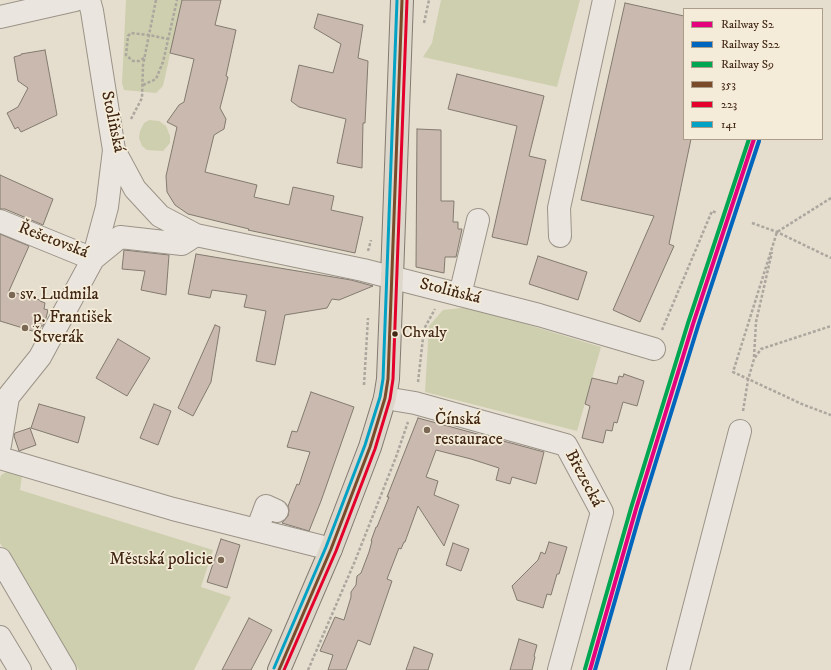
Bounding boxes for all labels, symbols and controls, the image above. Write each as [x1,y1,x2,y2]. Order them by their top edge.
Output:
legend [683,8,823,140]
text: Railway S2 [721,17,774,32]
text: Railway S22 [721,37,780,52]
text: Railway S9 [721,57,774,72]
text: 353 [721,77,736,92]
street label: Stoliňská [96,89,128,155]
text: 223 [721,97,737,112]
text: 141 [721,117,737,132]
street label: Řešetovská [15,218,91,264]
street label: Stoliňská [417,275,483,309]
place label: sv. Ludmila [20,285,99,305]
marker: sv. Ludmila [7,290,17,300]
place label: p. František Štverák [33,308,112,348]
marker: p. František Štverák [20,323,30,333]
place label: Chvaly [402,324,447,344]
marker: Chvaly [390,329,400,339]
place label: Čínská restaurace [435,410,503,450]
marker: Čínská restaurace [422,425,432,435]
street label: Březecká [560,447,606,511]
place label: Městská policie [110,550,213,570]
marker: Městská policie [216,555,226,565]

